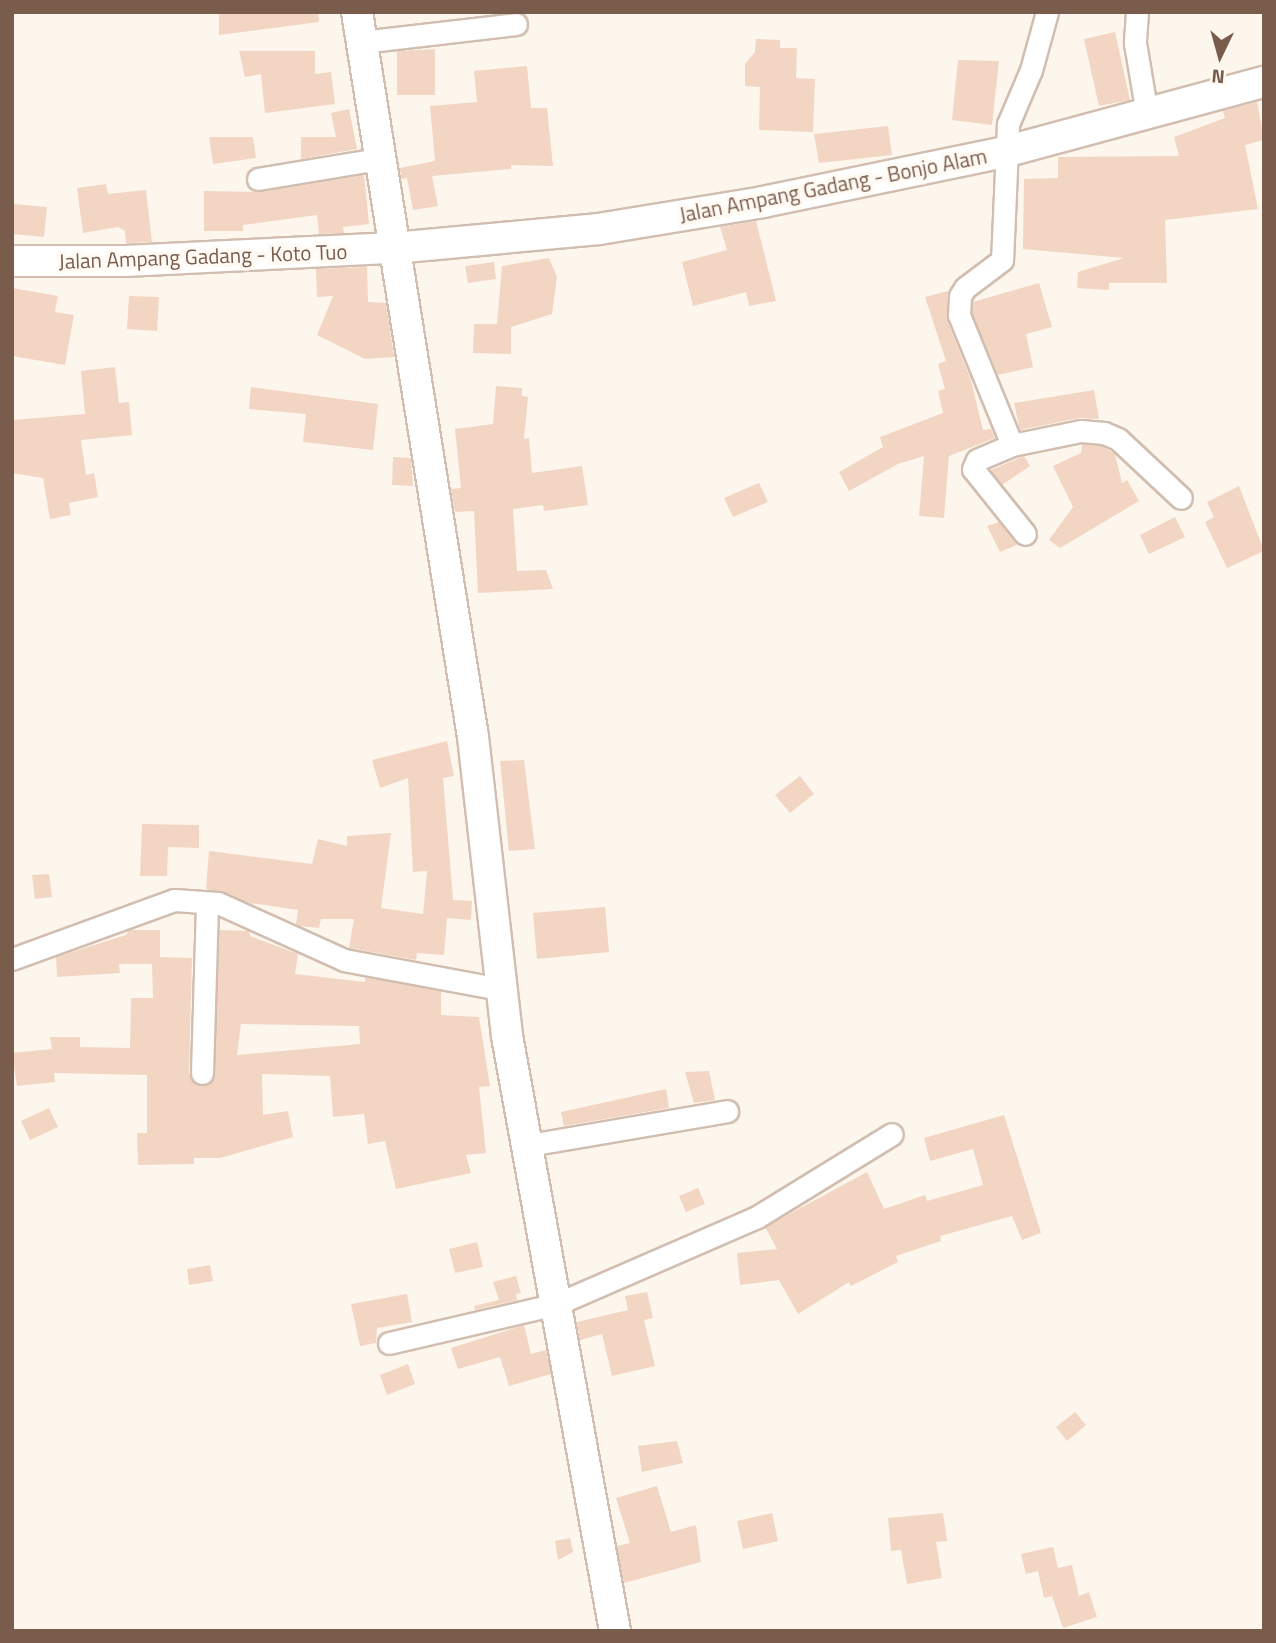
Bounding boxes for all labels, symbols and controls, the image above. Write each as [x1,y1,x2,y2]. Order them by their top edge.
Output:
north arrow [1185,21,1255,91]
text: N [1210,62,1226,92]
street label: Jalan Ampang Gadang - Bonjo Alam [677,143,989,227]
street label: Jalan Ampang Gadang - Koto Tuo [58,238,348,274]

